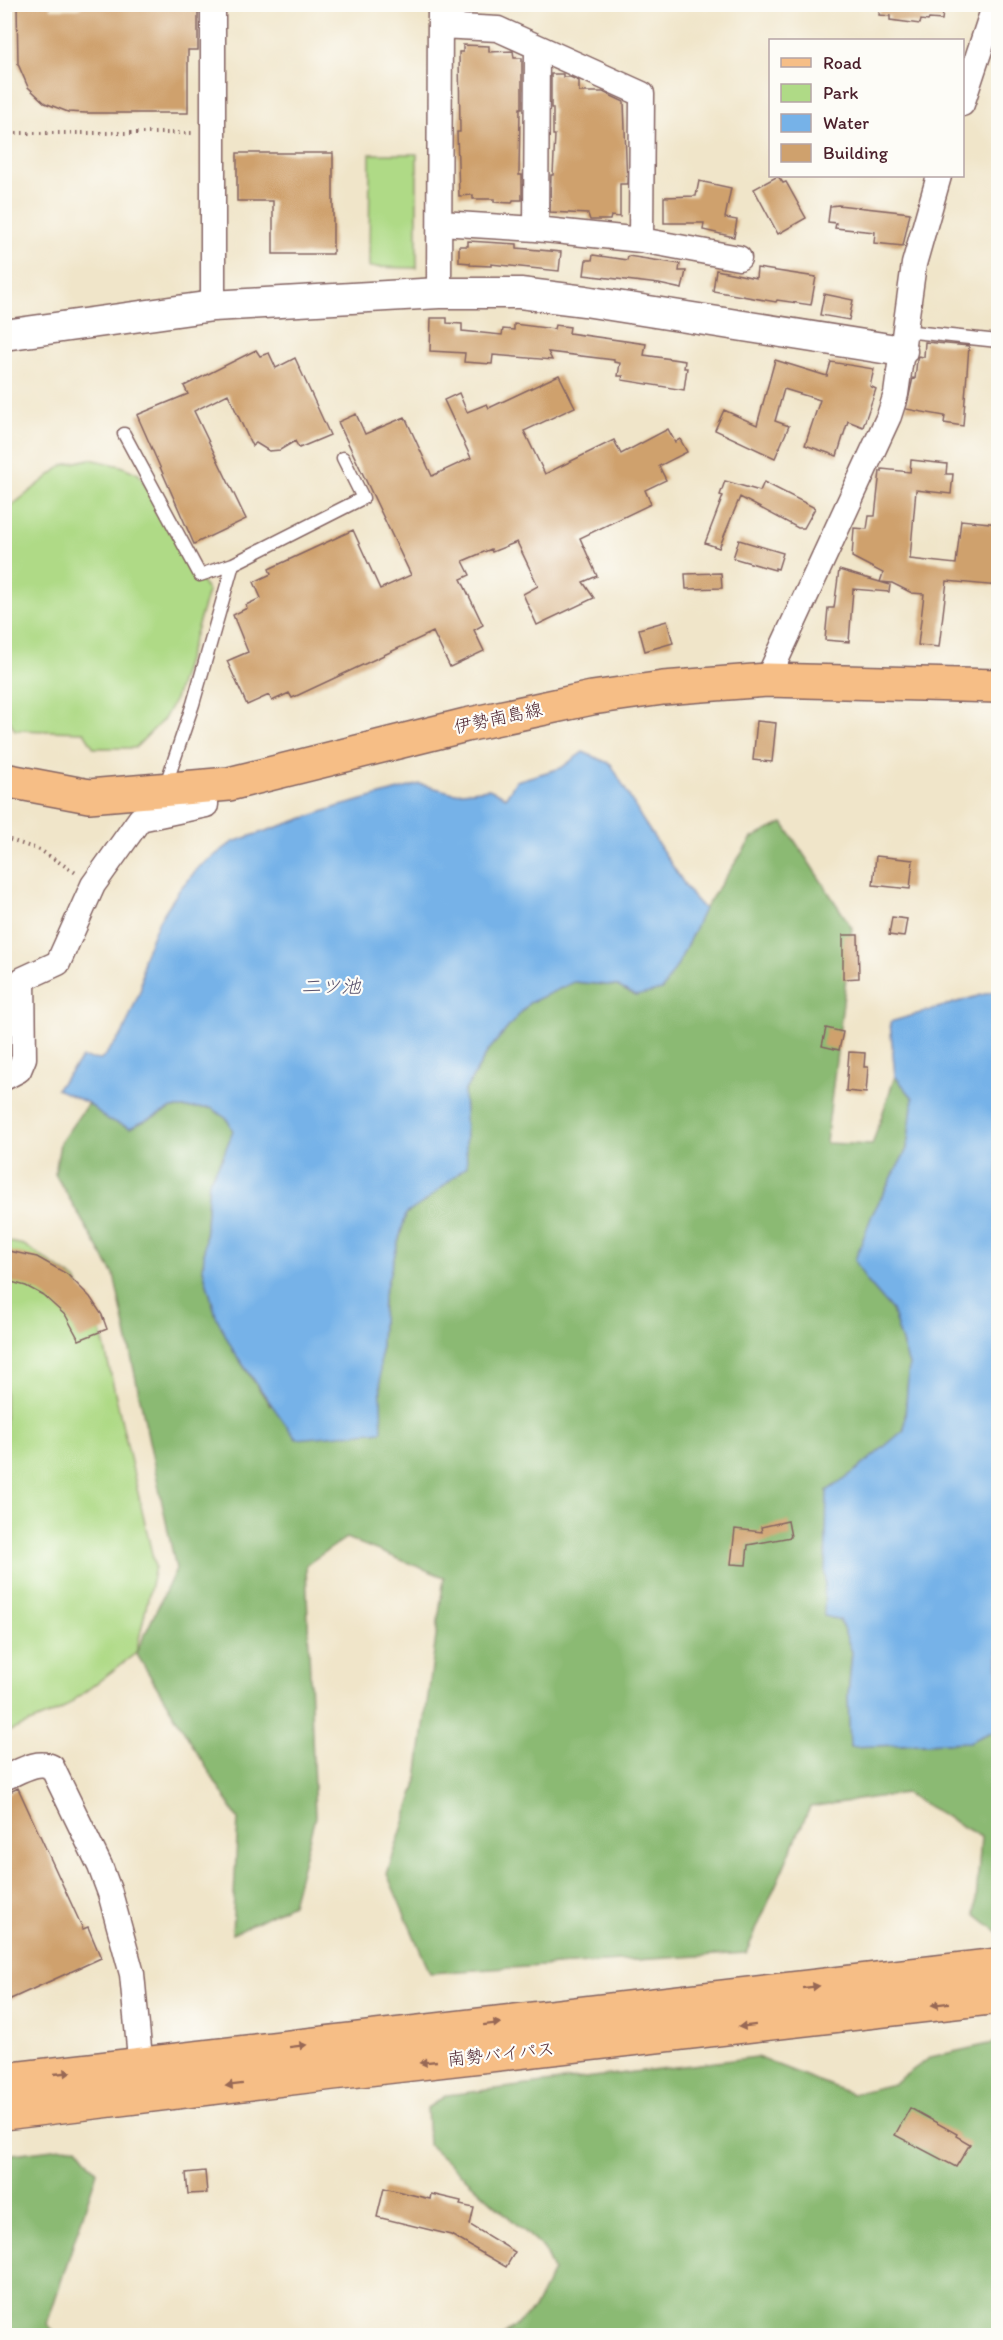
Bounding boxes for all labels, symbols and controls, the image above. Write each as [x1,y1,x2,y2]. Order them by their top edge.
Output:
legend [769,39,964,177]
text: Road [823,52,862,74]
text: Park [823,82,858,104]
text: Water [823,112,869,134]
text: Building [823,142,889,164]
street label: 伊勢南島線 [452,698,544,738]
water label: 二ツ池 [301,974,362,998]
one-way arrow [801,1982,820,1991]
one-way arrow [931,1999,950,2009]
one-way arrow [482,2019,501,2029]
one-way arrow [737,2021,756,2031]
street label: 南勢バイパス [446,2037,556,2071]
one-way arrow [289,2042,308,2051]
one-way arrow [418,2057,437,2067]
one-way arrow [53,2068,72,2078]
one-way arrow [224,2080,243,2089]

